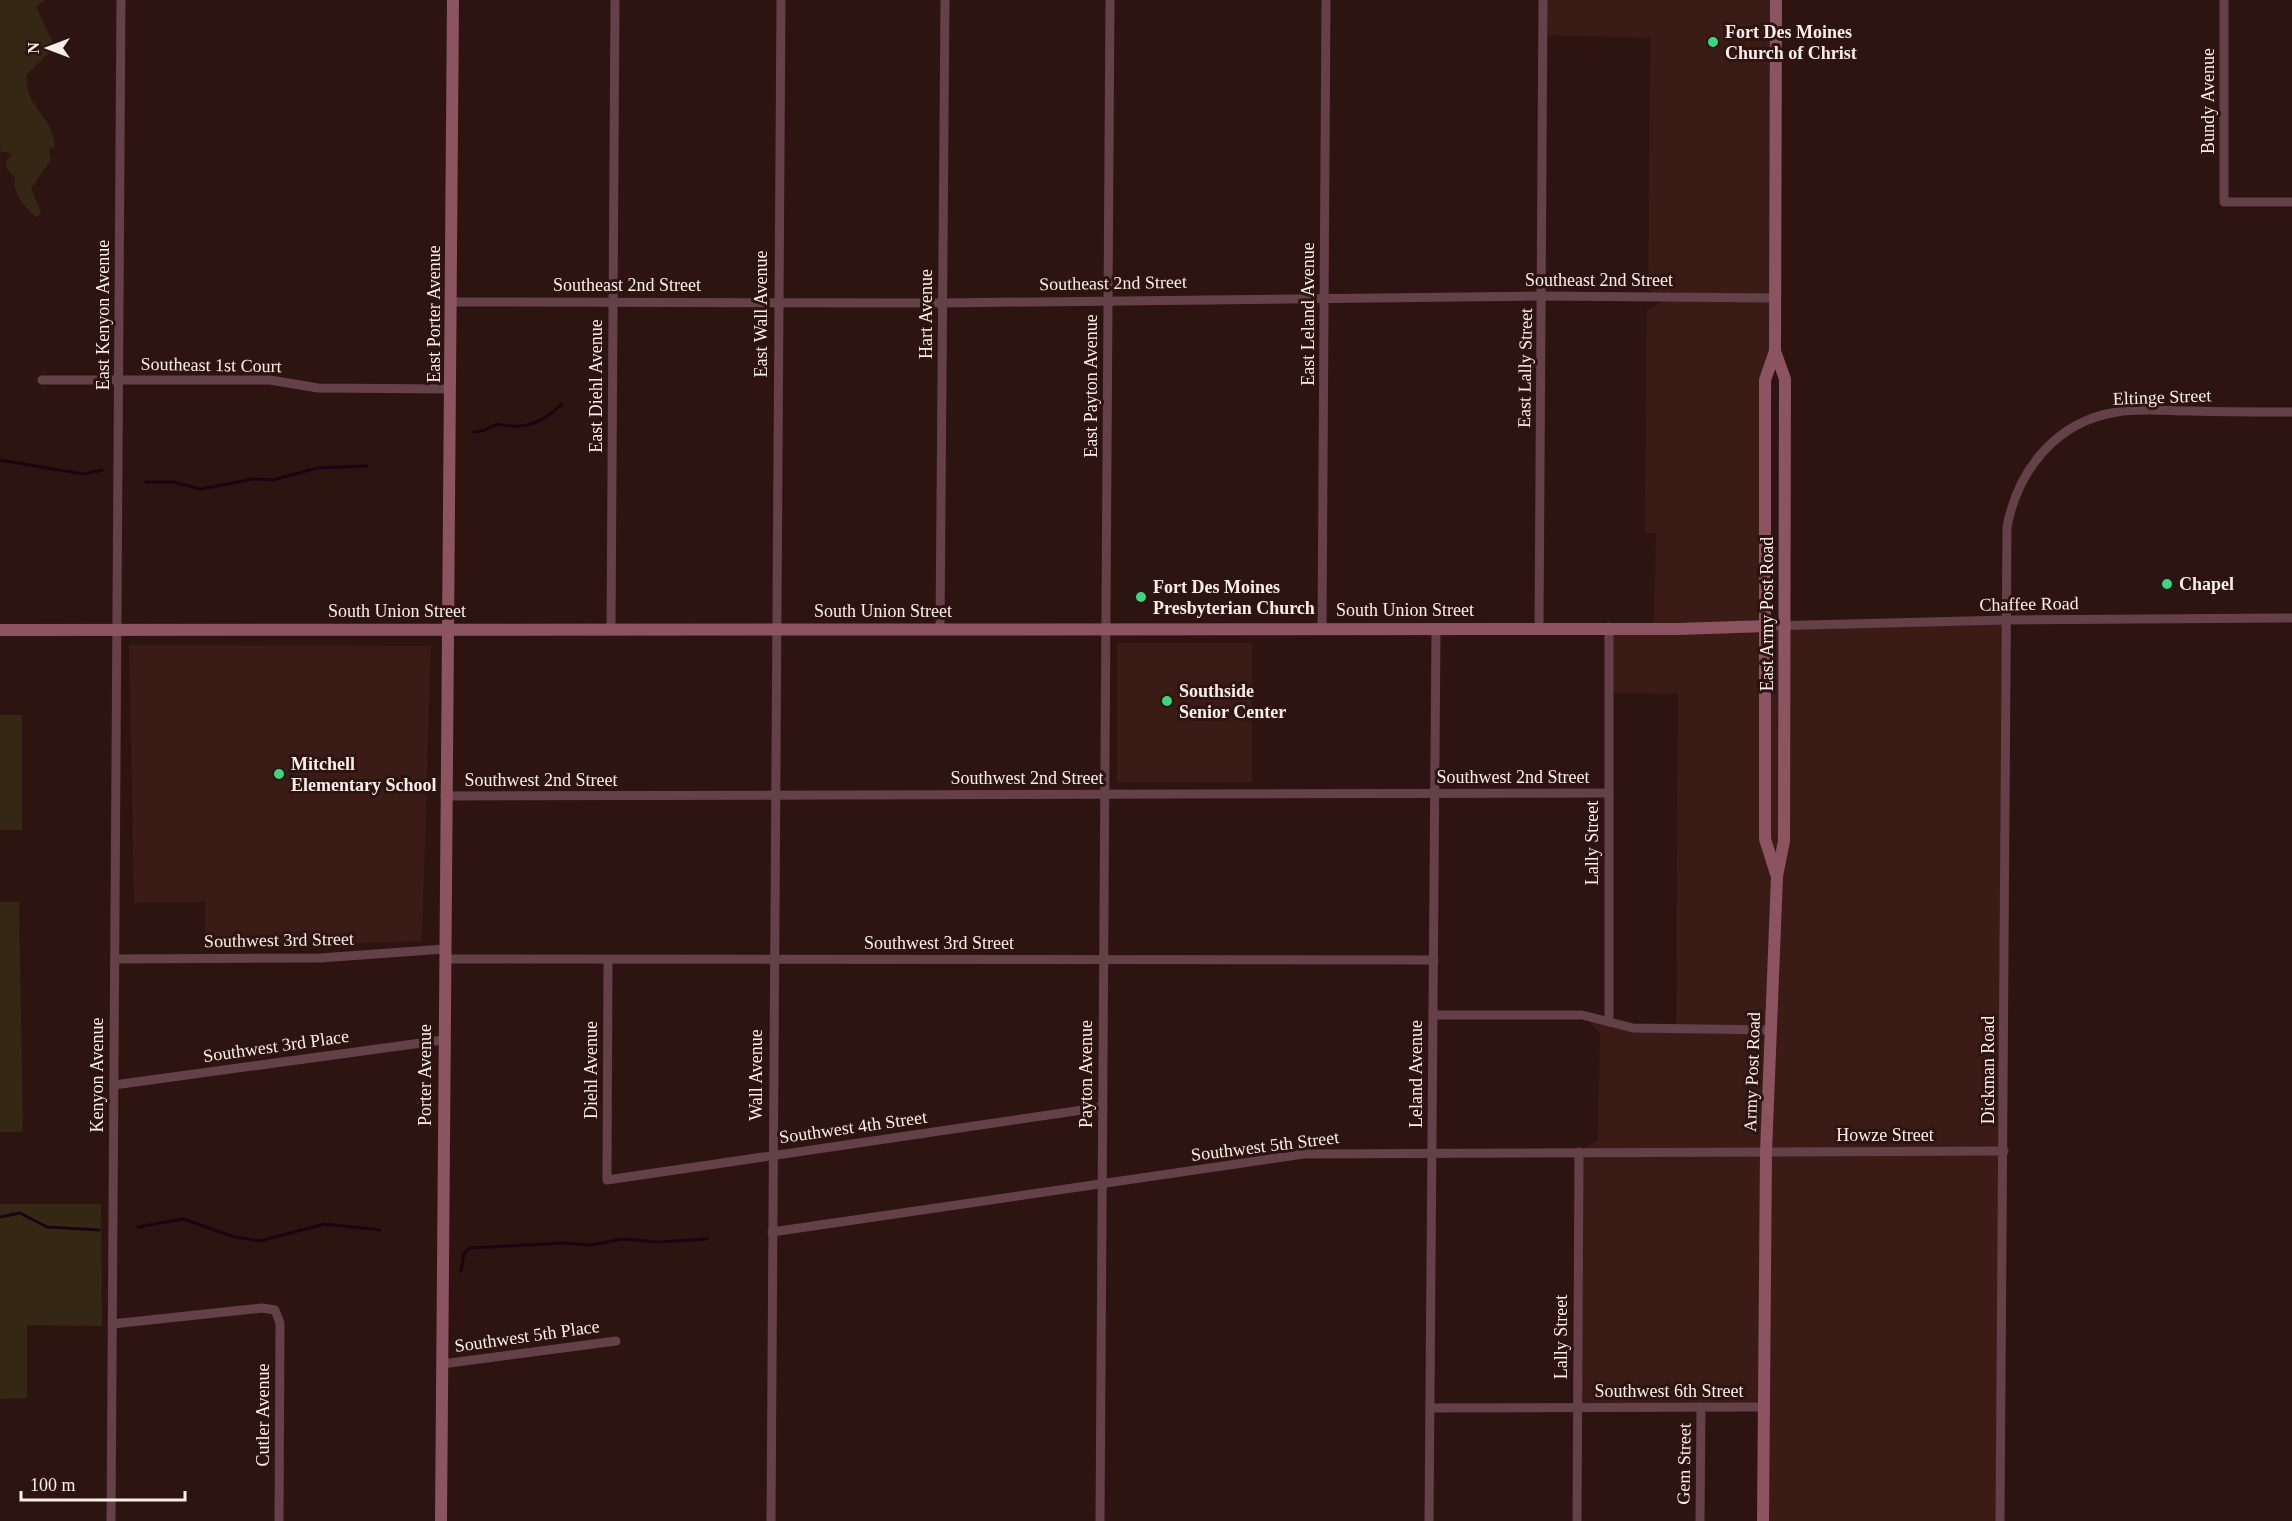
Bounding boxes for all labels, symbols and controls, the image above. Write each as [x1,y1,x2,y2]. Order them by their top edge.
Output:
north arrow [18,18,78,78]
place label: Fort Des Moines Church of Christ [1725,22,1857,63]
marker: Fort Des Moines Church of Christ [1706,35,1720,49]
text: N [25,42,42,54]
street label: Bundy Avenue [2198,48,2218,154]
street label: East Kenyon Avenue [93,240,113,390]
street label: East Leland Avenue [1298,242,1318,386]
street label: East Porter Avenue [424,245,444,383]
street label: East Wall Avenue [751,251,771,377]
street label: Hart Avenue [916,269,936,359]
street label: Southeast 2nd Street [1525,270,1673,290]
street label: Southeast 2nd Street [1039,272,1187,294]
street label: Southeast 2nd Street [553,275,701,295]
street label: East Lally Street [1514,308,1536,428]
street label: East Payton Avenue [1081,314,1101,458]
street label: East Diehl Avenue [586,319,606,453]
street label: Southeast 1st Court [140,354,282,376]
street label: Eltinge Street [2112,385,2212,409]
street label: East Army Post Road [1757,537,1777,691]
place label: Chapel [2179,574,2234,594]
place label: Fort Des Moines Presbyterian Church [1153,577,1315,618]
marker: Chapel [2160,577,2174,591]
marker: Fort Des Moines Presbyterian Church [1134,590,1148,604]
street label: Chaffee Road [1979,593,2079,615]
street label: South Union Street [1336,600,1474,620]
street label: South Union Street [328,601,466,621]
street label: South Union Street [814,601,952,621]
place label: Southside Senior Center [1179,681,1286,722]
marker: Southside Senior Center [1160,694,1174,708]
place label: Mitchell Elementary School [291,754,437,795]
marker: Mitchell Elementary School [272,767,286,781]
street label: Southwest 2nd Street [1437,767,1590,787]
street label: Southwest 2nd Street [951,768,1104,788]
street label: Southwest 2nd Street [465,770,618,790]
street label: Lally Street [1582,801,1602,885]
street label: Southwest 3rd Street [204,929,354,951]
street label: Southwest 3rd Street [864,933,1014,953]
street label: Army Post Road [1740,1012,1764,1132]
street label: Dickman Road [1978,1016,1998,1124]
street label: Kenyon Avenue [87,1017,107,1133]
street label: Payton Avenue [1076,1020,1096,1128]
street label: Leland Avenue [1406,1020,1426,1128]
street label: Diehl Avenue [581,1021,601,1119]
street label: Porter Avenue [415,1024,435,1126]
street label: Southwest 3rd Place [202,1026,350,1066]
street label: Wall Avenue [746,1029,766,1121]
street label: Southwest 4th Street [778,1107,928,1147]
street label: Howze Street [1836,1125,1934,1145]
street label: Southwest 5th Street [1190,1127,1340,1165]
street label: Lally Street [1551,1295,1571,1379]
street label: Southwest 5th Place [453,1316,601,1356]
street label: Cutler Avenue [253,1363,273,1467]
street label: Southwest 6th Street [1595,1381,1744,1401]
street label: Gem Street [1673,1423,1695,1505]
scale bar [21,1464,184,1502]
text: 100 m [30,1475,76,1495]

